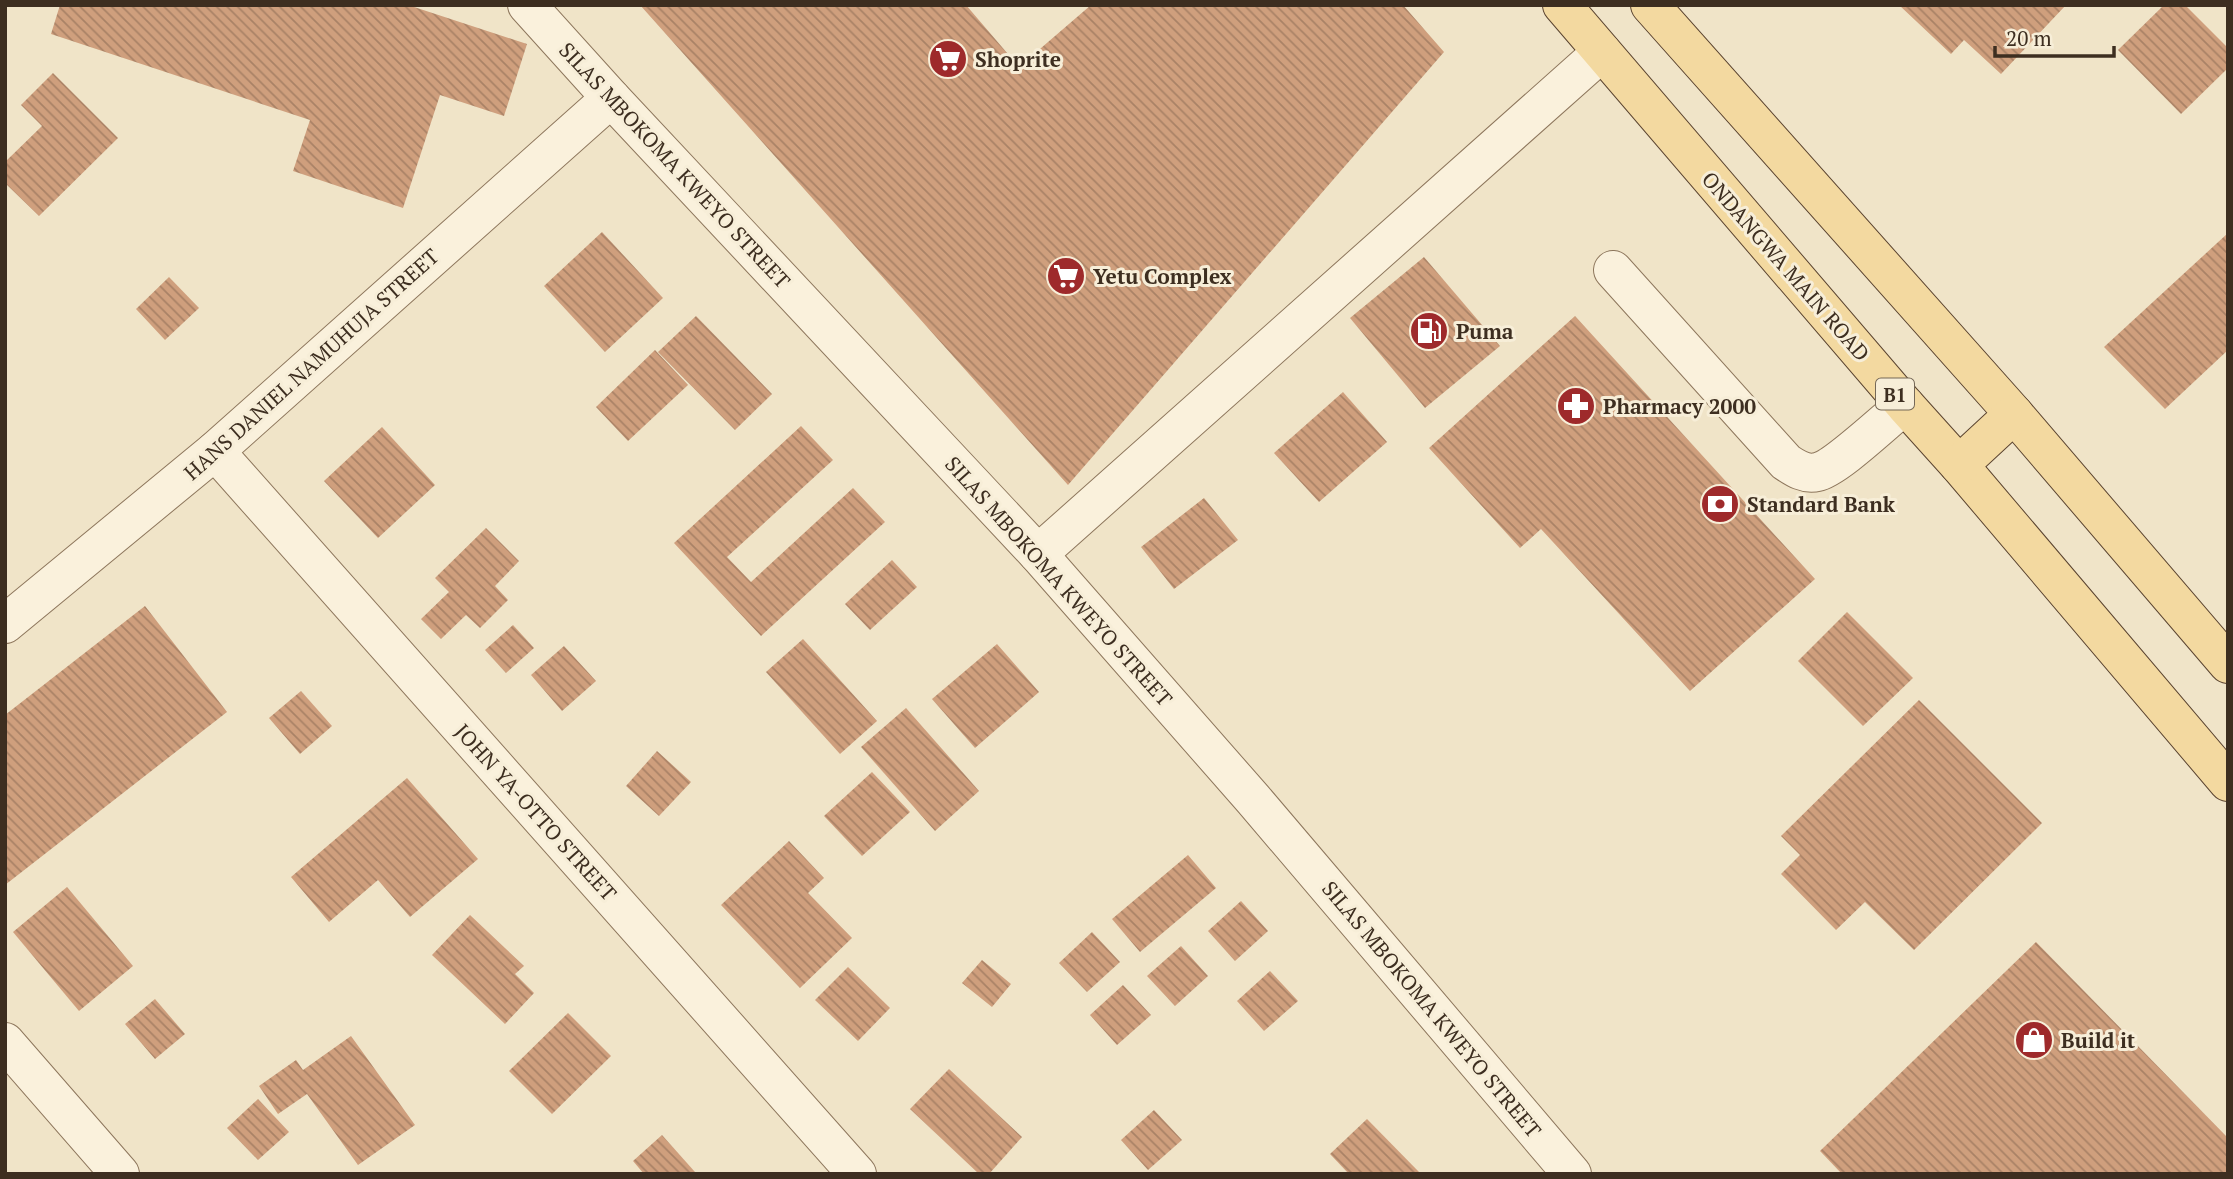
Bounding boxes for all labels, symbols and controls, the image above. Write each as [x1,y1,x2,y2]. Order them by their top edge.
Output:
scale bar [1995,14,2114,58]
text: 20 m [2006,24,2052,52]
street label: SILAS MBOKOMA KWEYO STREET [553,36,797,294]
supermarket icon: Shoprite [927,38,969,80]
place label: Shoprite [975,45,1061,73]
street label: ONDANGWA MAIN ROAD [1696,165,1876,367]
street label: HANS DANIEL NAMUHUJA STREET [178,242,444,486]
supermarket icon: Yetu Complex [1045,255,1087,297]
place label: Yetu Complex [1093,262,1232,290]
fuel station icon: Puma [1408,310,1450,352]
place label: Puma [1456,317,1514,345]
road number: B1 [1876,378,1914,410]
pharmacy icon: Pharmacy 2000 [1555,385,1597,427]
place label: Pharmacy 2000 [1603,392,1756,420]
street label: SILAS MBOKOMA KWEYO STREET [939,450,1179,712]
bank icon: Standard Bank [1699,483,1741,525]
place label: Standard Bank [1747,490,1896,518]
street label: JOHN YA-OTTO STREET [449,718,623,906]
street label: SILAS MBOKOMA KWEYO STREET [1316,875,1548,1143]
shop icon: Build it [2013,1019,2055,1061]
place label: Build it [2061,1026,2136,1054]

